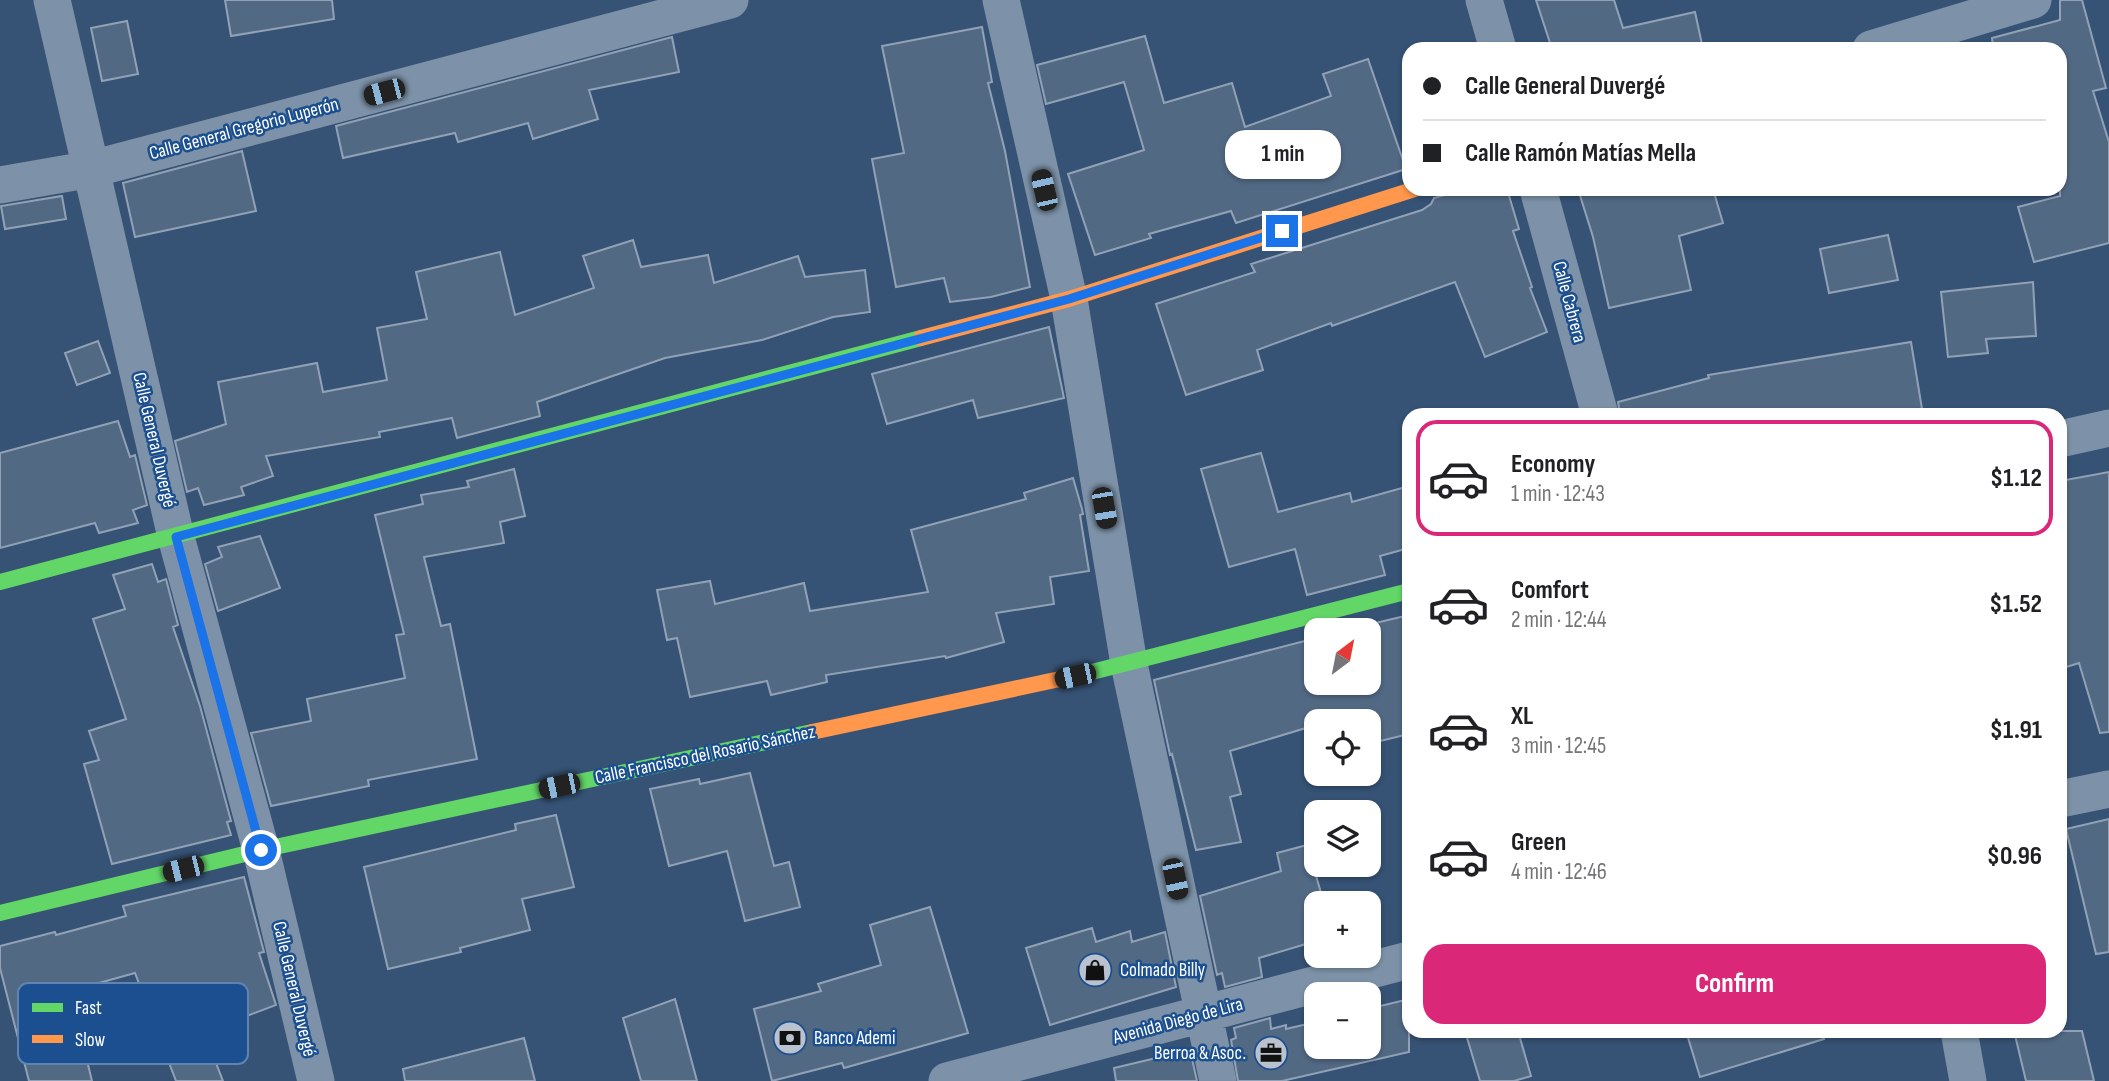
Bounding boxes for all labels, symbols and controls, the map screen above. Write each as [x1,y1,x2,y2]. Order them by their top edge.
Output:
text: Calle General Duvergé [1465,71,1665,102]
car [361,76,408,108]
street label: Calle General Gregorio Luperón [147,93,341,165]
callout: 1 min [1224,130,1340,178]
text: Calle Ramón Matías Mella [1465,138,1696,169]
text: 1 min [1262,140,1304,168]
car [1030,167,1059,213]
route end [1266,215,1298,247]
street label: Calle Cabrera [1547,259,1591,345]
street label: Calle General Duvergé [127,370,181,510]
icon: car [1427,447,1490,510]
text: Economy [1511,449,1595,480]
text: $1.12 [1990,463,2042,494]
text: 1 min · 12:43 [1511,480,1605,508]
car [1091,485,1118,531]
icon: car [1427,573,1490,636]
text: Comfort [1511,575,1589,606]
text: $1.52 [1989,589,2042,620]
text: 2 min · 12:44 [1511,606,1606,634]
north arrow [1304,618,1381,695]
map controls [1304,618,1381,1059]
car [1053,661,1098,691]
icon: car [1427,699,1490,762]
text: XL [1511,701,1533,732]
button: locate [1304,709,1381,786]
text: $1.91 [1990,715,2042,746]
street label: Calle Francisco del Rosario Sánchez [593,720,817,790]
text: 3 min · 12:45 [1511,732,1606,760]
car [537,771,582,801]
button: layers [1304,800,1381,877]
icon: car [1427,825,1490,888]
text: Green [1511,827,1566,858]
route start [245,834,277,866]
text: $0.96 [1987,841,2042,872]
car [161,854,206,884]
car [1161,856,1190,902]
text: 4 min · 12:46 [1511,858,1607,886]
button: + [1304,891,1381,968]
street label: Calle General Duvergé [267,919,321,1059]
button: Confirm [1423,944,2046,1024]
shop icon: Colmado Billy [1076,951,1114,989]
place label: Colmado Billy [1120,959,1206,982]
button: − [1304,982,1381,1059]
legend [18,983,248,1064]
street label: Avenida Diego de Lira [1110,993,1245,1050]
text: Fast [75,997,102,1020]
bank icon: Banco Ademi [771,1019,809,1057]
place label: Banco Ademi [814,1027,896,1050]
text: Slow [75,1029,105,1052]
office icon: Berroa & Asoc. [1252,1034,1290,1072]
place label: Berroa & Asoc. [1154,1042,1246,1065]

